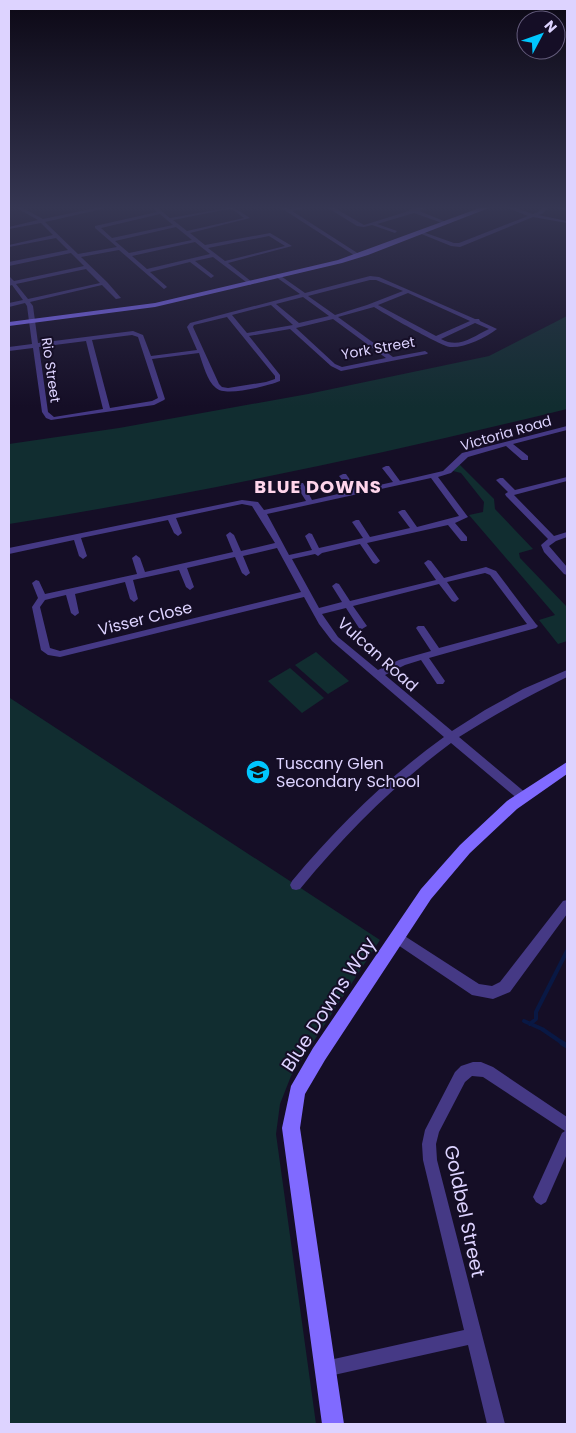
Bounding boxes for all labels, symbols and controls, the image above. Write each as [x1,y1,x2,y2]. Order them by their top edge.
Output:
north arrow [516,10,566,60]
text: N [540,16,562,37]
street label: York Street [340,332,416,364]
street label: Rio Street [37,336,65,404]
street label: Victoria Road [458,410,554,456]
district label: BLUE DOWNS [254,474,382,499]
street label: Visser Close [96,596,195,641]
street label: Vulcan Road [332,612,423,697]
place label: Tuscany Glen Secondary School [276,752,420,793]
school or university icon: Tuscany Glen Secondary School [245,759,271,785]
street label: Blue Downs Way [275,931,382,1077]
street label: Goldbel Street [437,1143,492,1280]

